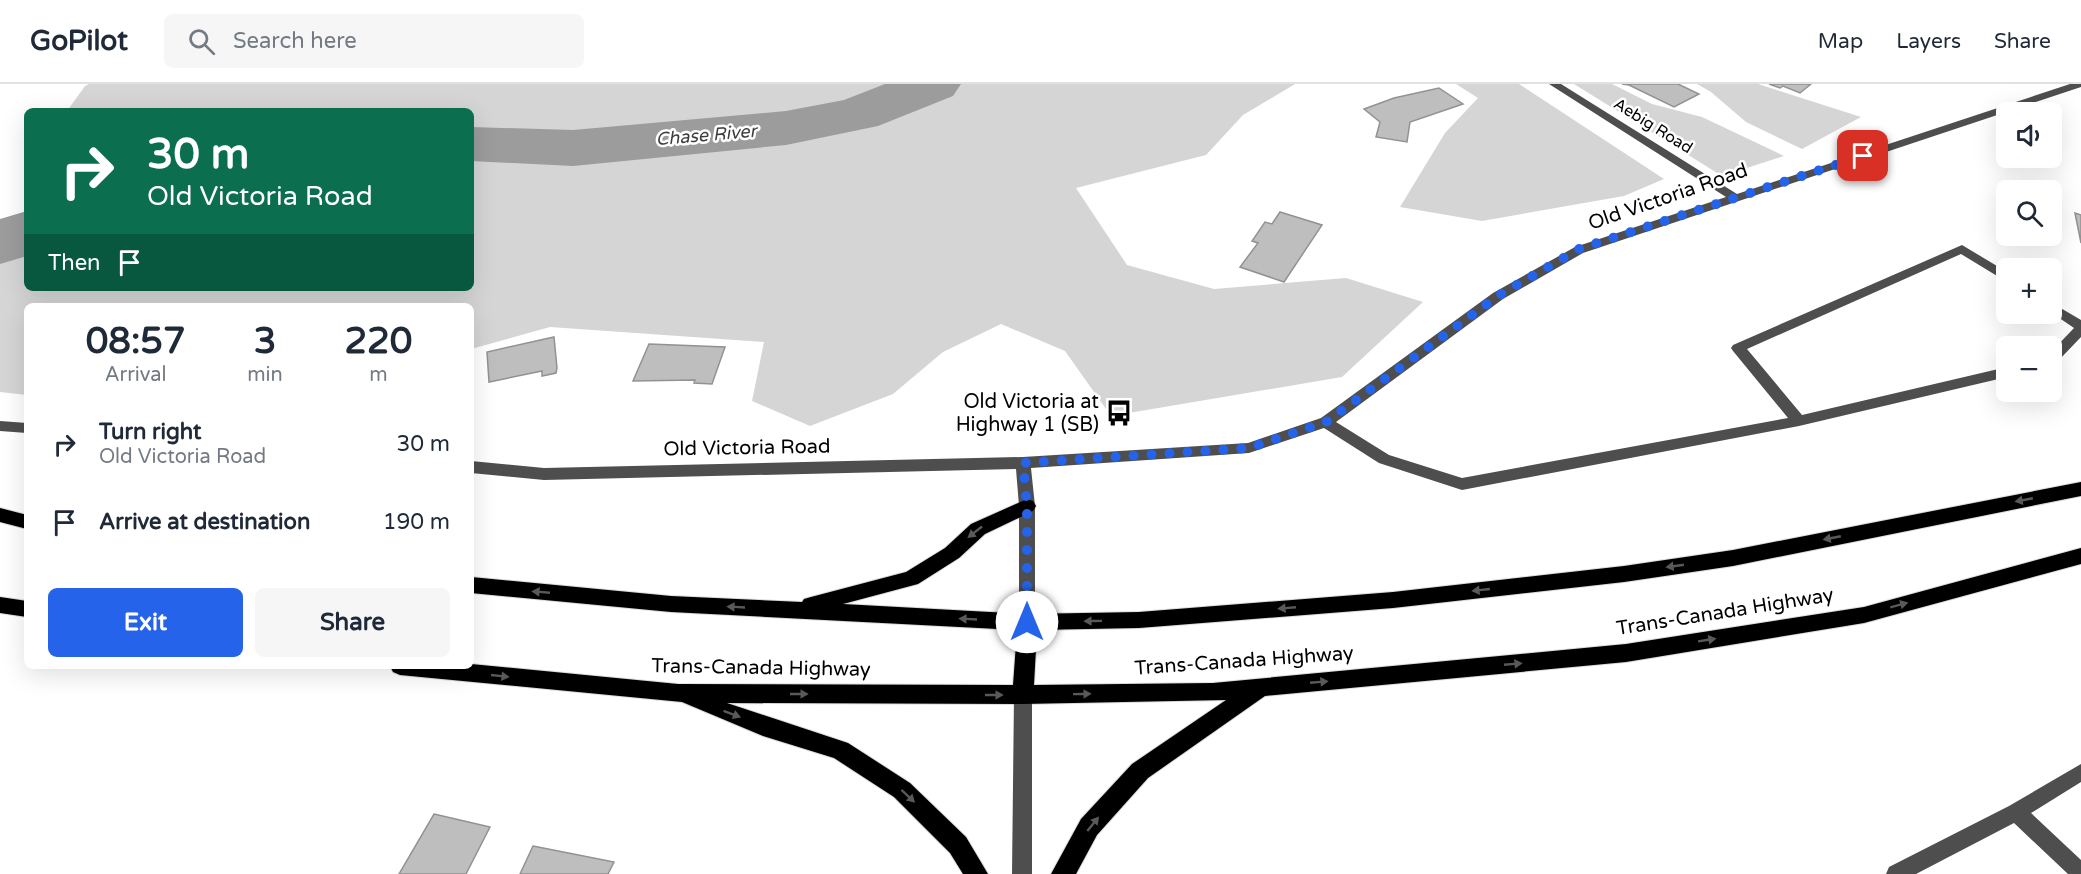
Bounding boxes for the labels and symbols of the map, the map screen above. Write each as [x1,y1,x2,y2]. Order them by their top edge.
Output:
street label: Aebig Road [1610,94,1696,158]
water label: Chase River [655,119,759,150]
pin [1837,130,1888,181]
street label: Old Victoria Road [1585,158,1751,236]
place label: Old Victoria at Highway 1 (SB) [956,390,1099,437]
bus stop icon: Old Victoria at Highway 1 (SB) [1104,398,1134,428]
street label: Old Victoria Road [663,435,831,461]
one-way arrow [2014,496,2033,505]
one-way arrow [967,526,983,539]
one-way arrow [1823,534,1842,543]
one-way arrow [1665,562,1684,571]
street label: Trans-Canada Highway [1615,583,1836,641]
one-way arrow [1472,585,1491,595]
one-way arrow [532,587,551,597]
position arrow [995,590,1059,654]
one-way arrow [1890,600,1908,610]
one-way arrow [726,603,745,612]
one-way arrow [1278,603,1297,613]
one-way arrow [959,614,978,623]
one-way arrow [1083,616,1102,625]
one-way arrow [1698,635,1717,644]
street label: Trans-Canada Highway [1134,641,1355,681]
street label: Trans-Canada Highway [651,654,871,682]
one-way arrow [1504,659,1523,669]
one-way arrow [490,671,509,681]
one-way arrow [1310,677,1329,686]
one-way arrow [790,689,809,699]
one-way arrow [1072,689,1091,699]
one-way arrow [985,690,1004,700]
one-way arrow [724,709,742,719]
one-way arrow [900,788,914,802]
one-way arrow [1086,816,1099,832]

